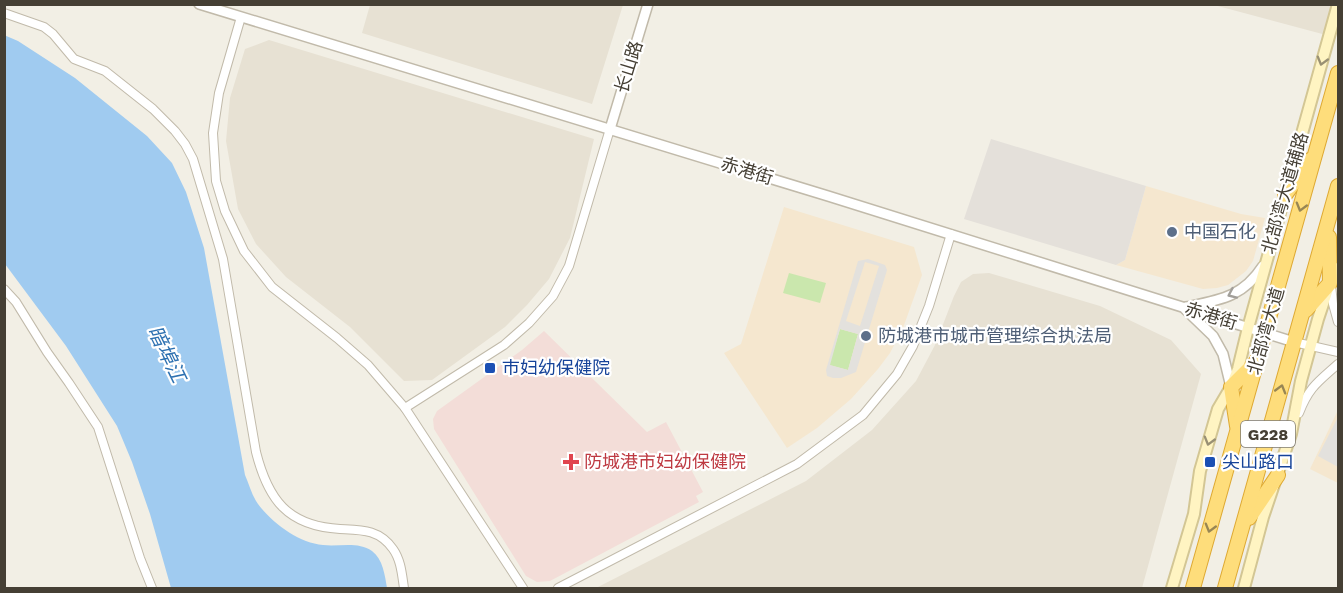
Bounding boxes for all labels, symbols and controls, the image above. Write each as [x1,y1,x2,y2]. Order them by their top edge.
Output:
street label: 长山路 [611,38,646,96]
one-way arrow [1317,56,1330,66]
street label: 北部湾大道辅路 [1257,129,1312,256]
street label: 赤港街 [718,153,776,188]
one-way arrow [1296,201,1308,212]
place label: 中国石化 [1184,221,1256,242]
marker: 中国石化 [1165,225,1179,239]
street label: 北部湾大道 [1243,285,1288,377]
one-way arrow [1227,287,1238,299]
street label: 赤港街 [1182,298,1240,333]
water label: 暗埠江 [143,322,192,388]
place label: 防城港市城市管理综合执法局 [878,325,1112,346]
marker: 防城港市城市管理综合执法局 [859,329,873,343]
place label: 巿妇幼保健院 [502,357,610,378]
marker: 巿妇幼保健院 [483,361,497,375]
one-way arrow [1274,385,1286,395]
road number: G228 [1241,421,1295,447]
one-way arrow [1204,435,1216,445]
place label: 防城港市妇幼保健院 [584,451,746,472]
place label: 尖山路口 [1222,451,1294,472]
marker: 防城港市妇幼保健院 [562,453,580,471]
marker: 尖山路口 [1203,455,1217,469]
one-way arrow [1205,522,1217,533]

